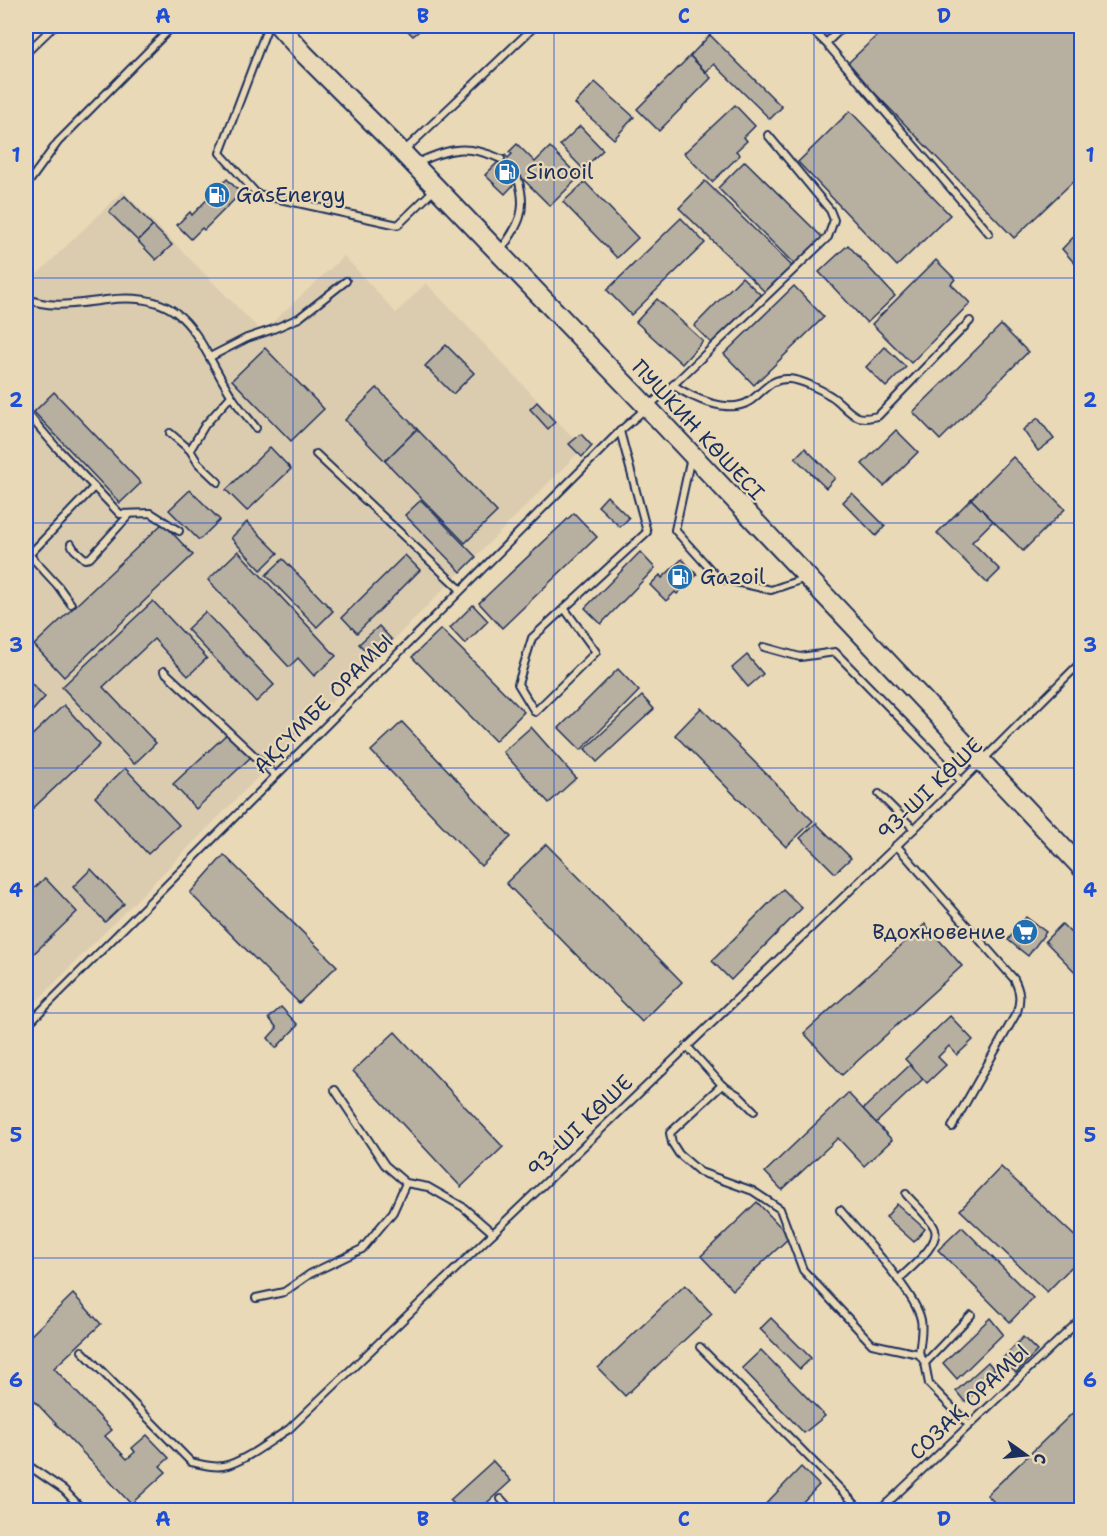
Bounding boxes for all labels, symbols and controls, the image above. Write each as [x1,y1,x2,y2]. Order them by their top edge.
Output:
text: A [155,3,171,29]
text: B [417,3,429,29]
text: C [678,3,690,29]
text: D [937,3,951,29]
text: 1 [11,142,21,168]
text: 1 [1085,142,1095,168]
fuel station icon: Sinooil [492,157,522,187]
place label: Sinooil [526,158,594,186]
fuel station icon: GasEnergy [202,180,232,210]
place label: GasEnergy [236,181,346,209]
street label: ПУШКИН КӨШЕСІ [626,354,770,506]
text: 2 [9,387,23,413]
text: 2 [1083,387,1097,413]
fuel station icon: Gazoil [665,562,695,592]
place label: Gazoil [700,563,766,591]
street label: АҚСҮМБЕ ОРАМЫ [247,628,399,780]
text: 3 [9,632,23,658]
text: 3 [1083,632,1097,658]
street label: 93-ШІ КӨШЕ [871,732,989,846]
text: 4 [9,877,23,903]
text: 4 [1083,877,1097,903]
supermarket icon: Вдохновение [1010,917,1040,947]
place label: Вдохновение [872,918,1006,946]
street label: 93-ШІ КӨШЕ [521,1069,639,1183]
text: 5 [10,1122,22,1148]
text: 5 [1084,1122,1096,1148]
street label: СОЗАҚ ОРАМЫ [903,1338,1035,1466]
text: 6 [9,1367,23,1393]
text: 6 [1083,1367,1097,1393]
north arrow [996,1425,1056,1485]
text: С [1029,1451,1051,1466]
text: A [155,1506,171,1532]
text: B [417,1506,429,1532]
text: C [678,1506,690,1532]
text: D [937,1506,951,1532]

